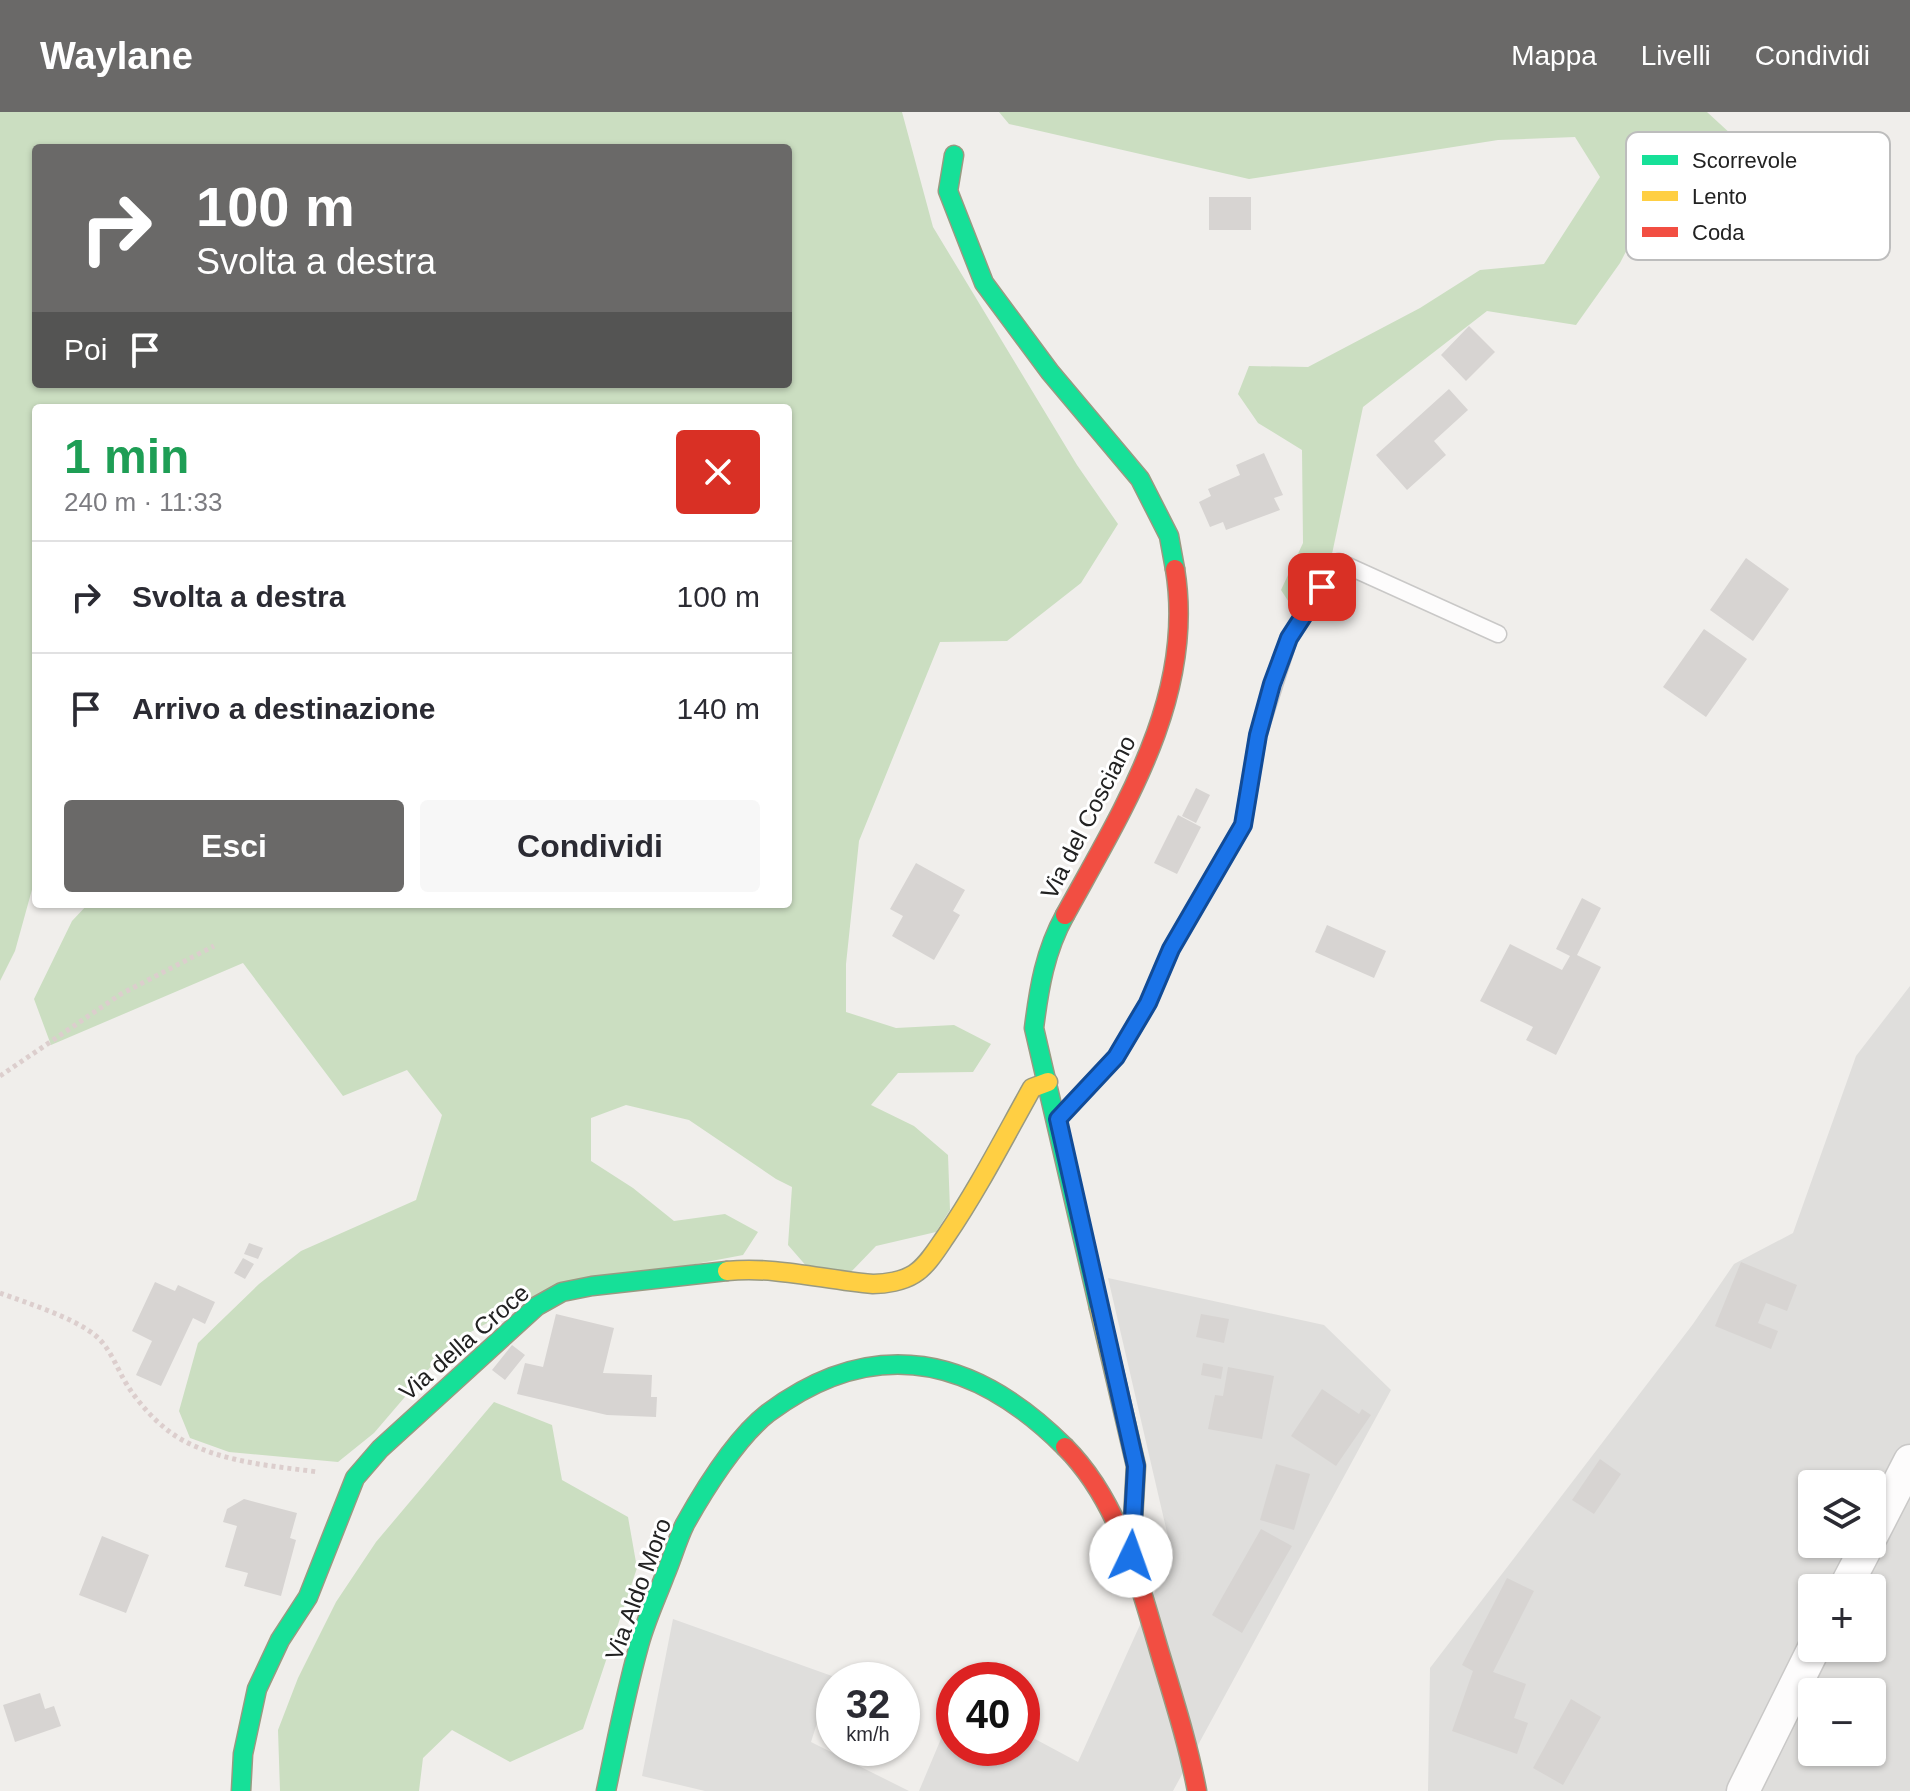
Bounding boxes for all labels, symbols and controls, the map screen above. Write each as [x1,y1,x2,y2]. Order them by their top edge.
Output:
text: Waylane [40,35,193,77]
text: Mappa [1511,40,1597,71]
text: Livelli [1641,40,1711,71]
text: Condividi [1755,40,1870,71]
legend [1626,132,1890,260]
text: Scorrevole [1692,148,1797,173]
text: 100 m [196,175,355,238]
icon: right [64,176,168,280]
text: Lento [1692,184,1747,209]
text: Coda [1692,220,1745,245]
text: Svolta a destra [196,241,436,282]
icon: arrive [123,328,167,372]
text: Poi [64,333,107,366]
text: 1 min [64,430,189,483]
button: close [676,430,760,514]
text: 240 m · 11:33 [64,487,223,517]
pin [1288,553,1356,621]
icon: arrive [1300,565,1344,609]
icon: right [64,575,108,619]
text: Svolta a destra [132,580,345,613]
text: 100 m [677,580,760,613]
icon: arrive [64,687,108,731]
text: Arrivo a destinazione [132,692,435,725]
text: 140 m [677,692,760,725]
street label: Via del Cosciano [1035,731,1141,903]
button: Esci [64,800,404,892]
button: Condividi [420,800,760,892]
street label: Via della Croce [394,1279,534,1405]
map controls [1798,1470,1886,1766]
button: layers [1798,1470,1886,1558]
street label: Via Aldo Moro [600,1514,676,1664]
position arrow [1089,1514,1173,1598]
button: + [1798,1574,1886,1662]
speed limit sign: 40 [936,1662,1040,1766]
button: − [1798,1678,1886,1766]
text: 32 [846,1682,890,1726]
text: km/h [846,1723,890,1745]

